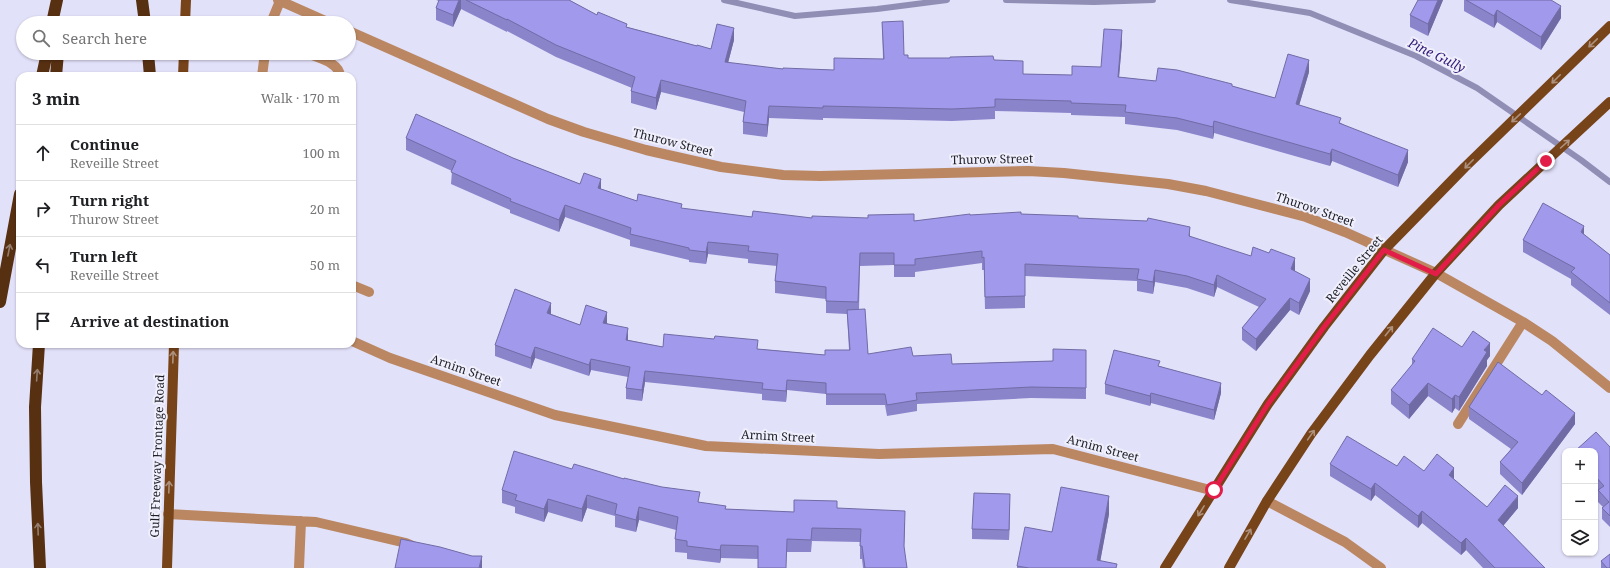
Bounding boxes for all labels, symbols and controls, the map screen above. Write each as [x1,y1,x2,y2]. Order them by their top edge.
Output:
search box [16,16,356,60]
icon: search [30,27,52,49]
text: Search here [62,28,147,48]
water label: Pine Gully [1405,33,1469,77]
one-way arrow [1588,38,1598,48]
one-way arrow [1551,74,1561,84]
text: 3 min [32,87,80,110]
text: Walk · 170 m [261,89,340,107]
one-way arrow [1511,113,1521,123]
street label: Thurow Street [631,124,715,160]
text: Continue [70,134,139,154]
one-way arrow [1560,139,1570,149]
icon: ahead [32,142,54,164]
text: 100 m [303,144,340,162]
street label: Thurow Street [951,150,1033,168]
route end [1537,152,1555,170]
text: Reveille Street [70,154,159,172]
one-way arrow [1464,159,1473,169]
street label: Thurow Street [1273,188,1357,230]
text: Turn right [70,190,149,210]
icon: right [32,198,54,220]
text: 20 m [310,200,340,218]
text: Thurow Street [70,210,159,228]
street label: Reveille Street [1322,232,1386,306]
one-way arrow [6,244,14,257]
text: Turn left [70,246,138,266]
icon: left [32,254,54,276]
text: 50 m [310,256,340,274]
text: Reveille Street [70,266,159,284]
icon: arrive [32,310,54,332]
text: Arrive at destination [70,311,229,331]
one-way arrow [1385,326,1393,337]
street label: Arnim Street [428,350,504,390]
one-way arrow [170,351,177,364]
one-way arrow [33,369,40,382]
street label: Gulf Freeway Frontage Road [146,374,168,538]
street label: Arnim Street [741,426,815,446]
street label: Arnim Street [1065,430,1141,466]
one-way arrow [1307,430,1315,441]
map controls [1562,448,1598,556]
button: + [1562,448,1598,484]
one-way arrow [165,481,173,494]
route start [1205,481,1223,499]
button: − [1562,484,1598,520]
one-way arrow [1197,505,1205,516]
button: layers [1562,520,1598,556]
one-way arrow [34,523,41,536]
one-way arrow [1245,528,1253,540]

